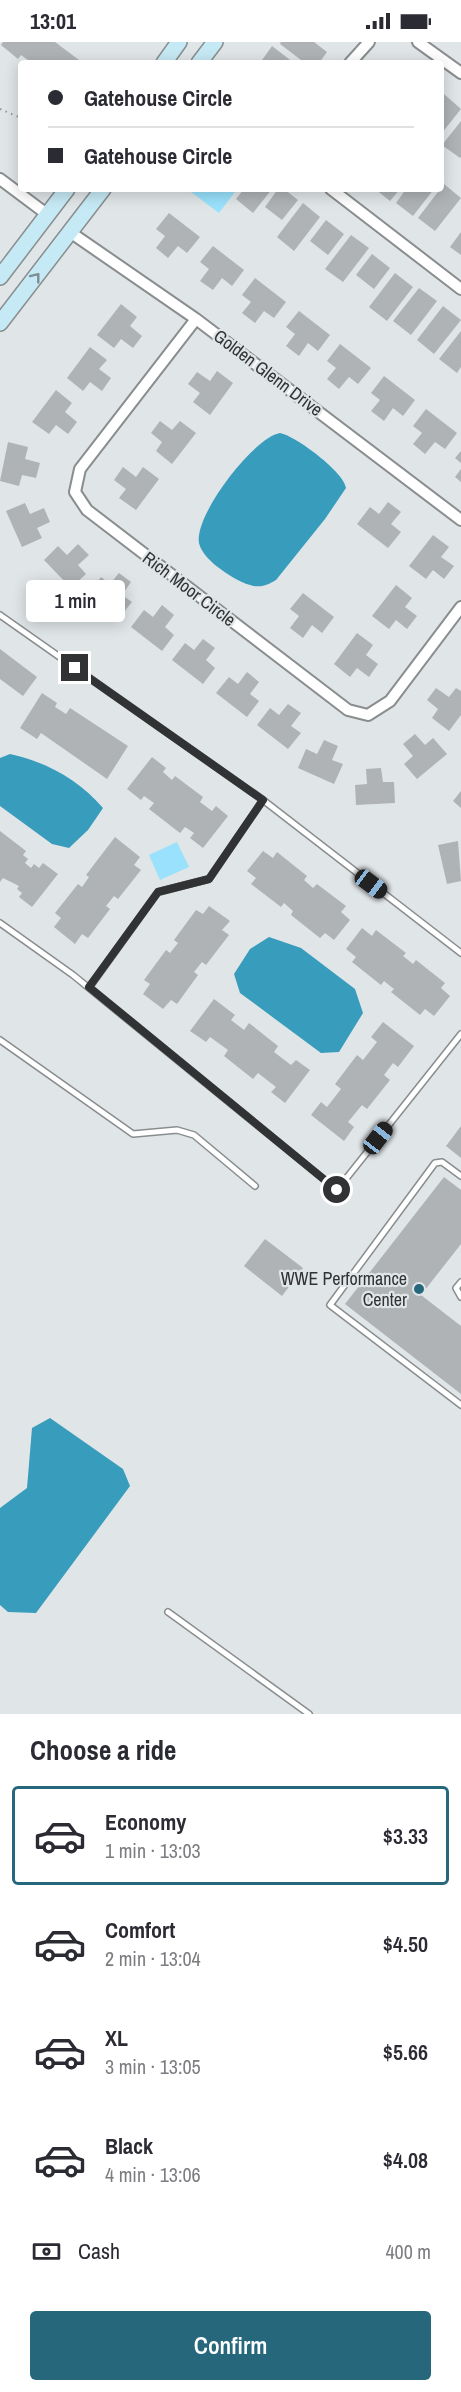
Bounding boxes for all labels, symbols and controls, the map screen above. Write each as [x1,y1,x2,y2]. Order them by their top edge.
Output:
text: 13:01 [30,6,76,36]
text: Gatehouse Circle [84,83,232,113]
text: Gatehouse Circle [84,141,232,171]
one-way arrow [28,273,39,284]
street label: Golden Glenn Drive [209,323,328,422]
street label: Rich Moor Circle [138,545,241,632]
callout: 1 min [26,581,124,623]
text: 1 min [54,587,97,614]
route end [61,654,88,681]
car [351,866,391,902]
car [360,1118,396,1158]
route start [323,1176,350,1203]
place label: WWE Performance Center [281,1266,407,1312]
marker: WWE Performance Center [412,1282,426,1296]
text: Choose a ride [30,1732,176,1768]
text: Economy [105,1807,186,1837]
icon: car [33,1809,87,1863]
text: $3.33 [383,1821,428,1851]
text: 1 min · 13:03 [105,1837,201,1864]
text: Comfort [105,1915,175,1945]
icon: car [33,1917,87,1971]
text: $4.50 [383,1929,428,1959]
text: 2 min · 13:04 [105,1945,201,1972]
text: XL [105,2023,128,2053]
icon: car [33,2025,87,2079]
text: $5.66 [383,2037,428,2067]
text: 3 min · 13:05 [105,2053,201,2080]
text: Black [105,2131,153,2161]
icon: car [33,2133,87,2187]
text: $4.08 [383,2145,428,2175]
text: 4 min · 13:06 [105,2161,201,2188]
icon: cash [30,2235,63,2268]
text: Cash [78,2236,120,2266]
text: 400 m [385,2238,431,2265]
button: Confirm [30,2311,431,2380]

